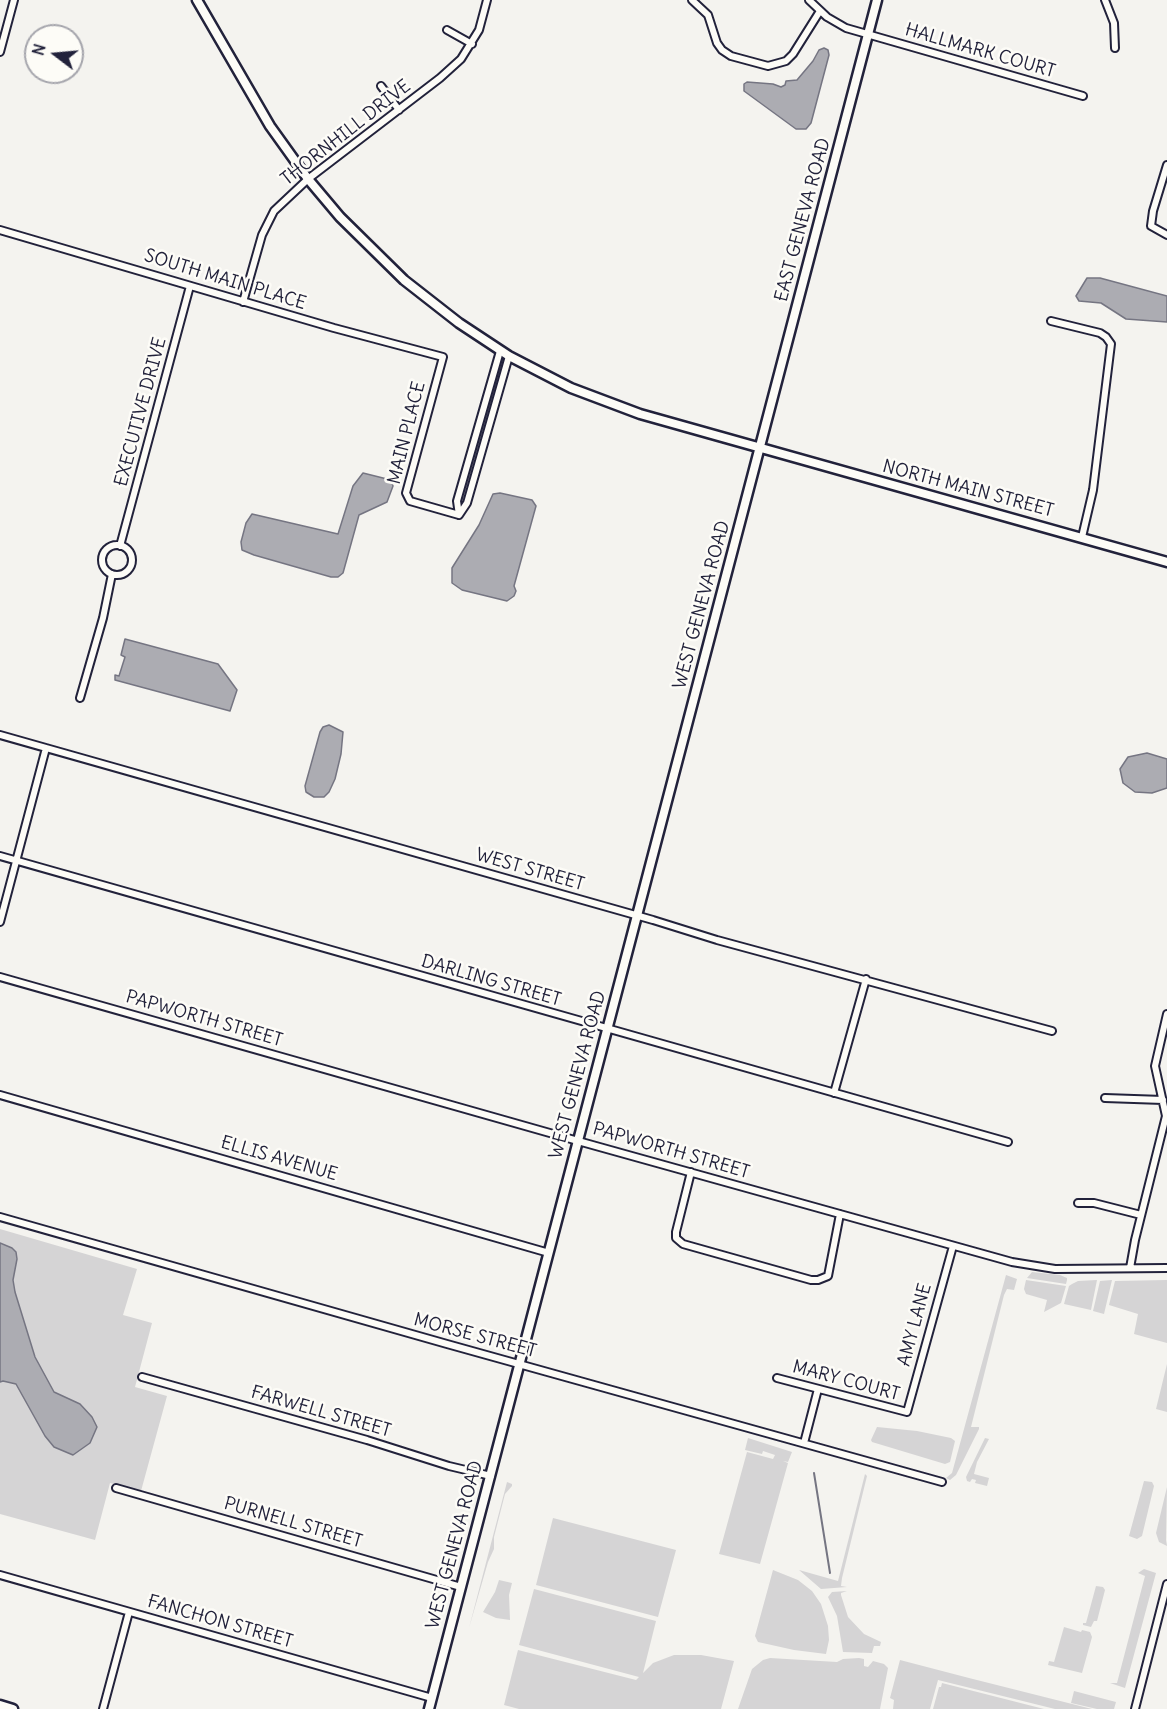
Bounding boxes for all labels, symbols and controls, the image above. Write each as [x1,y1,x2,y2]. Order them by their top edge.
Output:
street label: HALLMARK COURT [902,19,1058,83]
north arrow [24,24,84,84]
text: N [27,42,50,58]
street label: THORNHILL DRIVE [277,76,415,190]
street label: EAST GENEVA ROAD [771,136,835,304]
street label: SOUTH MAIN PLACE [141,245,309,315]
street label: EXECUTIVE DRIVE [111,335,171,489]
street label: MAIN PLACE [384,379,430,487]
street label: NORTH MAIN STREET [880,456,1056,522]
street label: WEST GENEVA ROAD [669,518,735,692]
street label: WEST STREET [473,844,587,896]
street label: DARLING STREET [419,951,563,1011]
street label: PAPWORTH STREET [123,986,285,1052]
street label: WEST GENEVA ROAD [545,988,611,1162]
street label: PAPWORTH STREET [590,1118,752,1184]
street label: ELLIS AVENUE [218,1132,340,1186]
street label: AMY LANE [894,1281,936,1369]
street label: MORSE STREET [411,1309,539,1363]
street label: MARY COURT [790,1356,902,1406]
street label: FARWELL STREET [249,1382,393,1442]
street label: WEST GENEVA ROAD [422,1458,488,1632]
street label: PURNELL STREET [221,1493,365,1553]
street label: FANCHON STREET [145,1591,295,1653]

